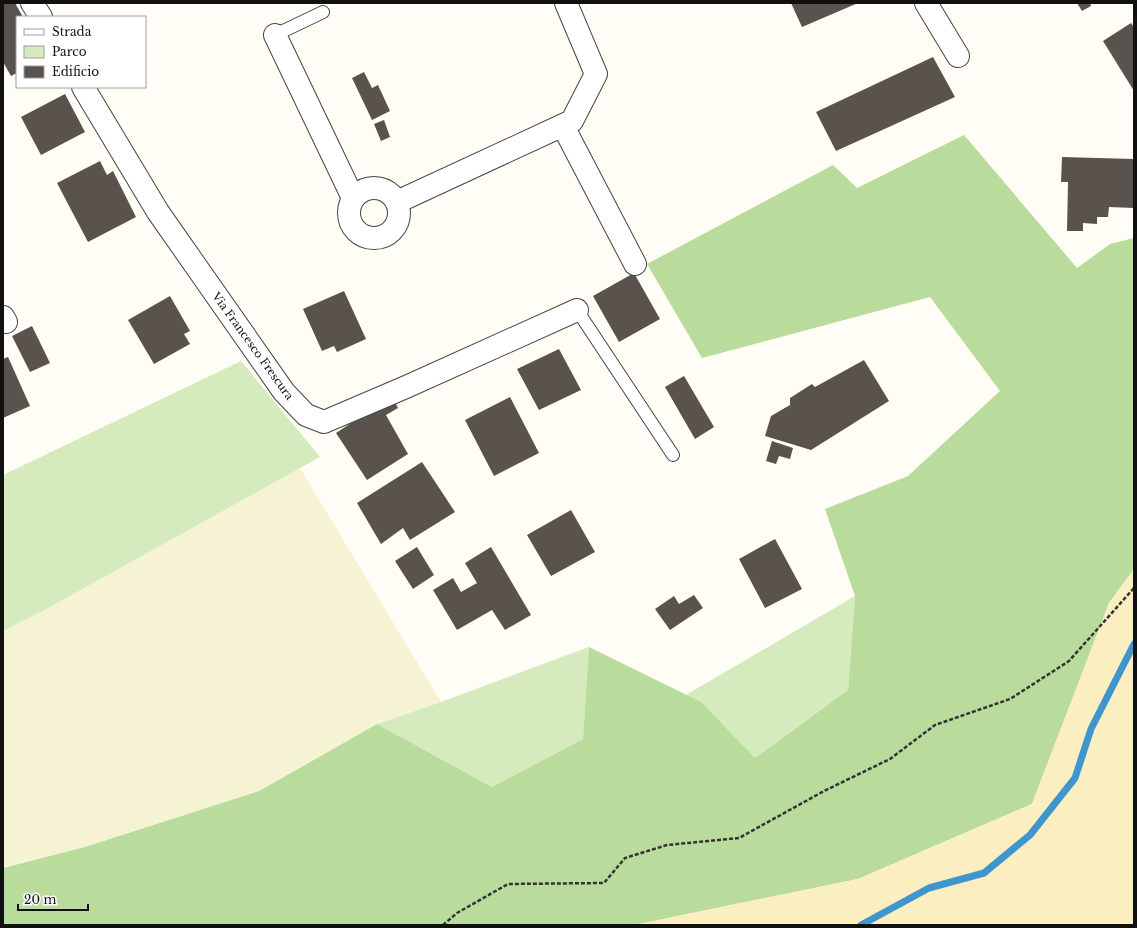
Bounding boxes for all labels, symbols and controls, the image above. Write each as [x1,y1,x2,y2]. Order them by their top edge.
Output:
legend [16,16,146,88]
text: Strada [52,24,92,39]
text: Parco [52,44,87,59]
text: Edificio [52,64,99,79]
street label: Via Francesco Frescura [209,289,297,403]
scale bar [18,886,88,912]
text: 20 m [24,892,56,907]

